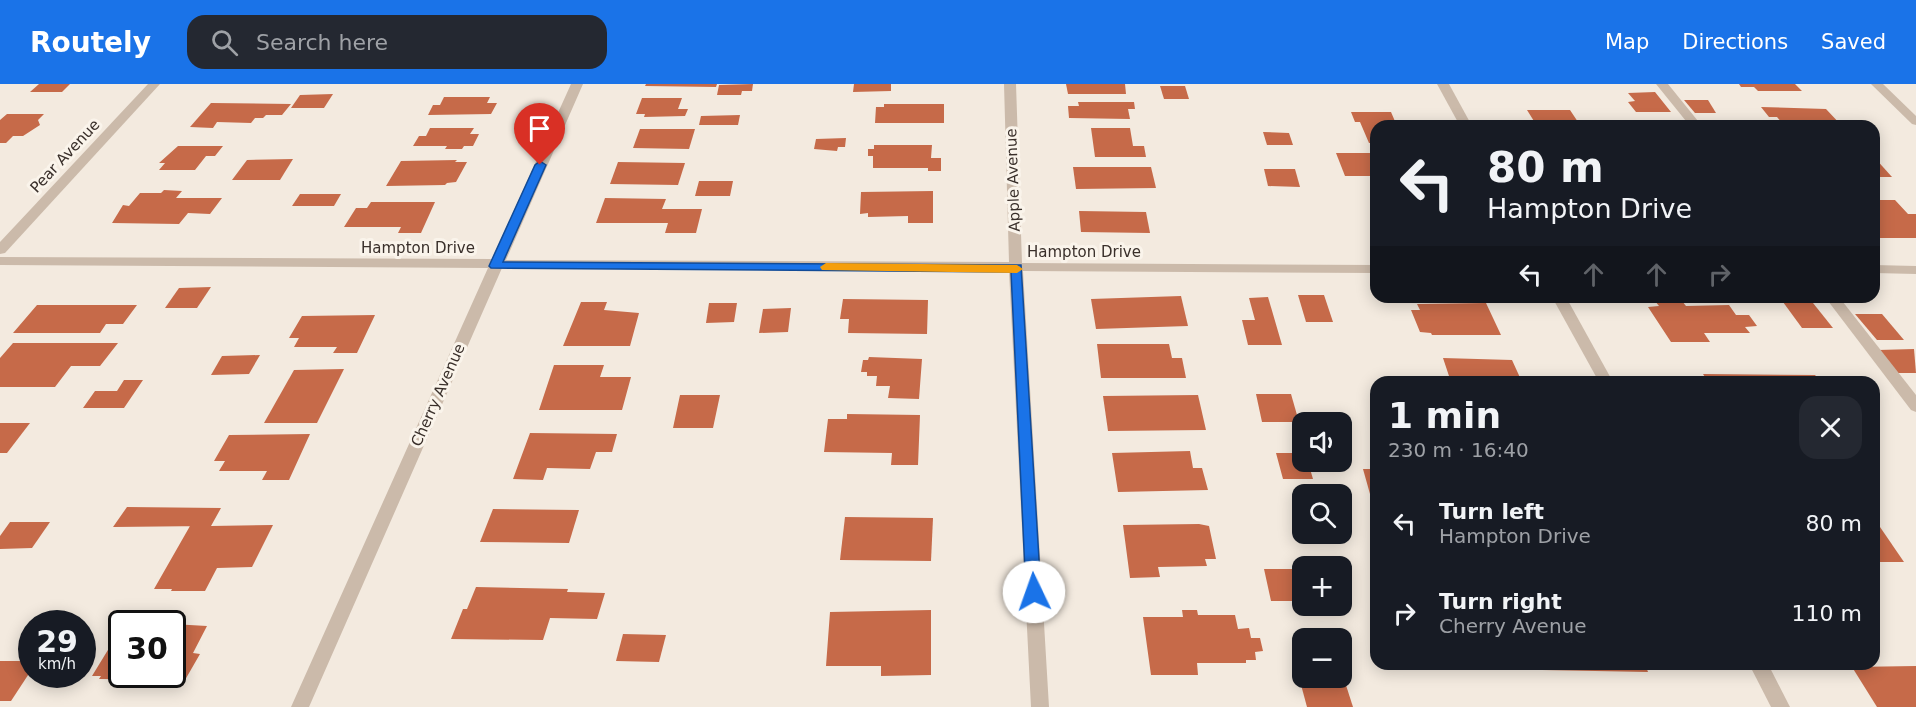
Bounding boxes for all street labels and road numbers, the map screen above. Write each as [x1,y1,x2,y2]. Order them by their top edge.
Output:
street label: Pear Avenue [26,116,104,196]
street label: Apple Avenue [1002,128,1024,232]
street label: Hampton Drive [361,239,475,257]
street label: Hampton Drive [1027,243,1141,261]
street label: Cherry Avenue [407,341,469,449]

